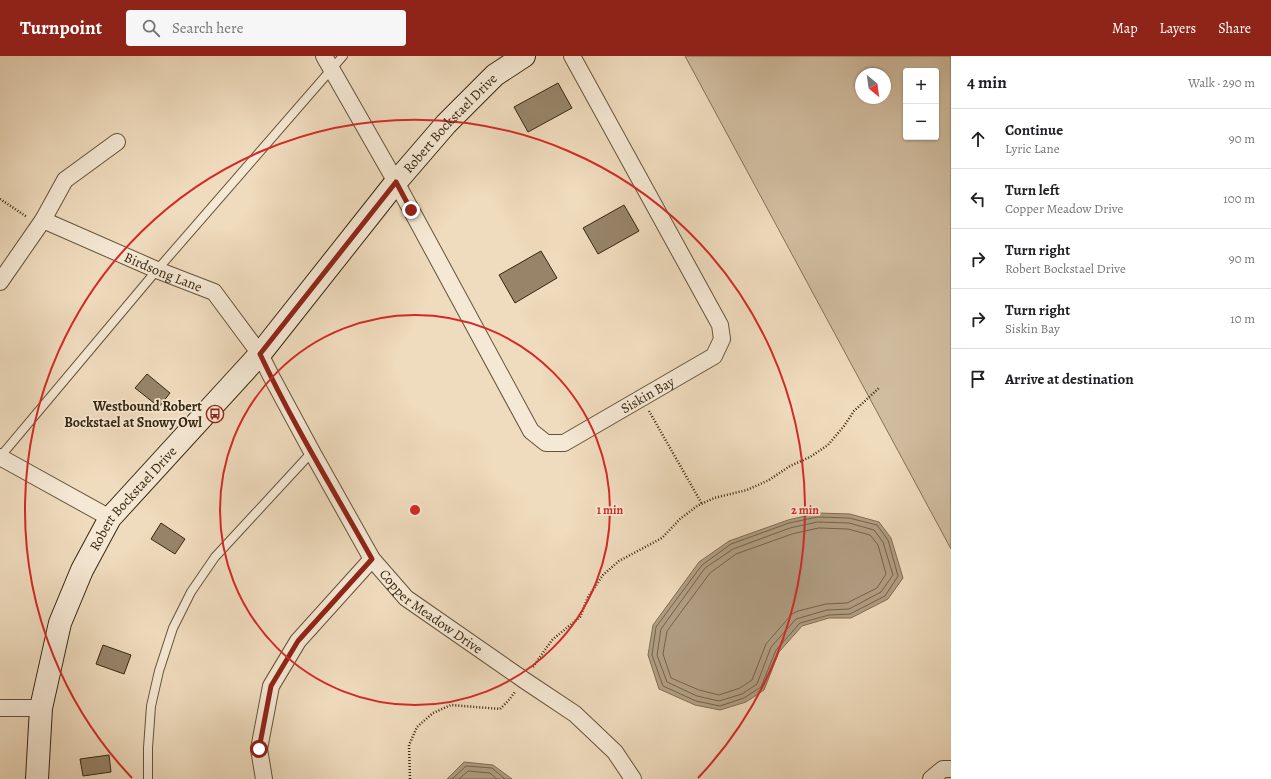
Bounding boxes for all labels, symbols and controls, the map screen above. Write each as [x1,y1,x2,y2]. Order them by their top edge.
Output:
search box [126,10,406,46]
text: Turnpoint [20,15,102,41]
icon: search [140,17,162,39]
text: Search here [172,18,243,38]
text: Map [1112,19,1138,38]
text: Layers [1160,19,1196,38]
text: Share [1218,19,1251,38]
north arrow [855,68,891,104]
map controls [903,68,939,140]
button: + [903,68,939,104]
street label: Robert Bockstael Drive [398,69,501,177]
text: 4 min [967,71,1007,94]
text: Walk · 290 m [1188,74,1255,91]
button: − [903,104,939,140]
text: Continue [1005,120,1063,140]
icon: ahead [967,128,989,150]
text: 90 m [1229,130,1255,147]
text: Lyric Lane [1005,140,1060,157]
text: Turn left [1005,180,1060,200]
icon: left [967,188,989,210]
text: 100 m [1223,190,1255,207]
text: Copper Meadow Drive [1005,200,1123,217]
route end [402,201,420,219]
text: Turn right [1005,240,1070,260]
street label: Birdsong Lane [121,247,205,296]
icon: right [967,248,989,270]
text: 90 m [1229,250,1255,267]
text: Robert Bockstael Drive [1005,260,1126,277]
text: Turn right [1005,300,1070,320]
icon: right [967,308,989,330]
text: 10 m [1230,310,1255,327]
text: Siskin Bay [1005,320,1060,337]
icon: arrive [967,368,989,390]
text: Arrive at destination [1005,369,1134,389]
street label: Siskin Bay [617,371,678,418]
place label: Westbound Robert Bockstael at Snowy Owl [64,397,202,432]
bus stop icon: Westbound Robert Bockstael at Snowy Owl [205,404,225,424]
street label: Robert Bockstael Drive [85,442,181,554]
text: 1 min [597,502,624,518]
text: 2 min [791,502,819,518]
centre of rings [408,503,422,517]
street label: Copper Meadow Drive [375,565,487,658]
route start [250,740,268,758]

